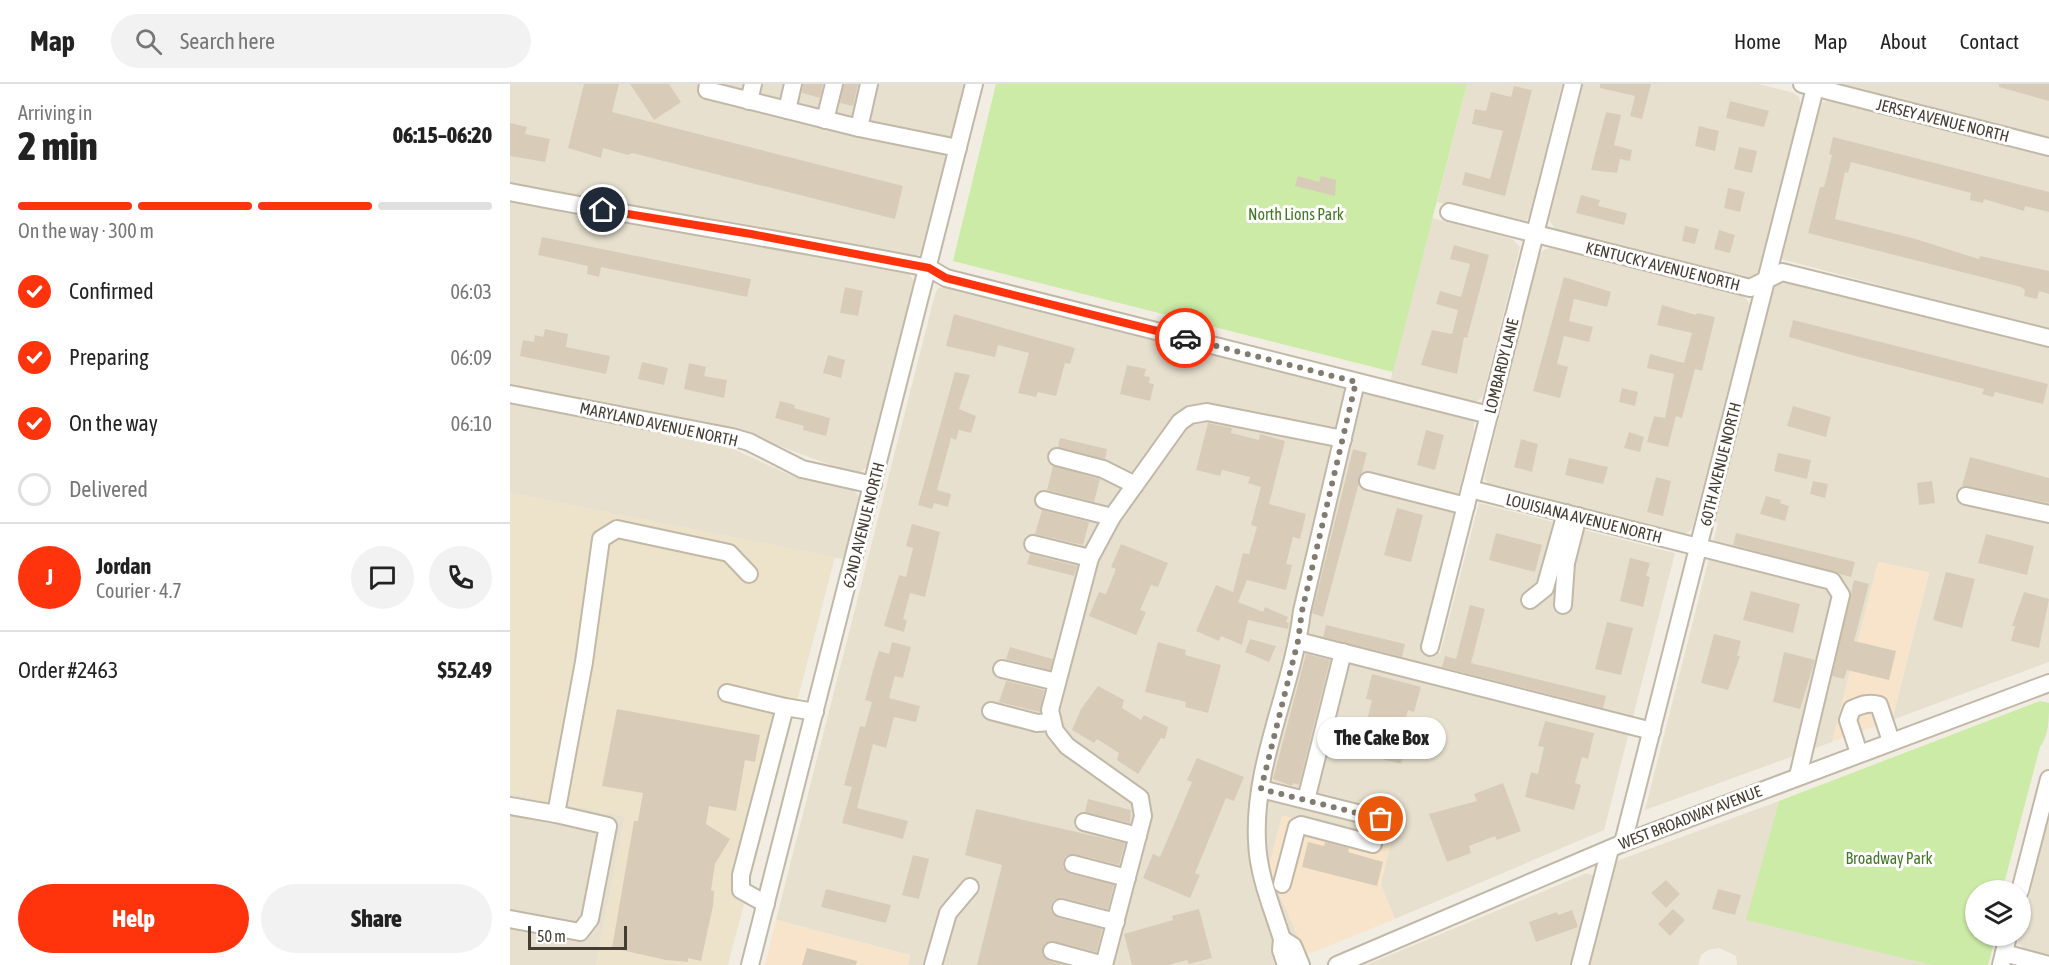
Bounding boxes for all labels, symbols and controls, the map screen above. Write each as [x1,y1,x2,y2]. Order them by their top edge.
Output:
search box [111,14,531,68]
text: Map [30,25,75,57]
icon: search [132,25,165,58]
text: Search here [180,28,275,54]
text: Home [1734,29,1781,53]
text: Map [1814,29,1848,53]
text: About [1881,29,1927,53]
text: Contact [1960,29,2019,53]
street label: JERSEY AVENUE NORTH [1875,95,2011,145]
text: Arriving in [18,101,92,124]
text: 06:15–06:20 [393,122,492,148]
text: 2 min [18,124,98,168]
pin [577,184,628,235]
icon: home [586,193,619,226]
park label: North Lions Park [1248,205,1344,223]
text: On the way · 300 m [18,219,154,242]
street label: KENTUCKY AVENUE NORTH [1584,238,1742,294]
icon: check [18,275,51,308]
text: Confirmed [69,278,154,304]
text: 06:03 [450,280,492,303]
courier [1155,308,1215,368]
street label: LOMBARDY LANE [1480,316,1522,415]
icon: car [1169,322,1202,355]
icon: check [18,341,51,374]
text: Preparing [69,344,149,370]
text: 06:09 [450,346,492,369]
street label: MARYLAND AVENUE NORTH [578,398,740,450]
street label: 60TH AVENUE NORTH [1696,400,1744,528]
icon: check [18,407,51,440]
text: On the way [69,410,158,436]
text: 06:10 [451,412,492,435]
street label: 62ND AVENUE NORTH [839,460,887,590]
text: Delivered [69,476,148,502]
street label: LOUISIANA AVENUE NORTH [1504,490,1664,546]
button: chat [351,546,414,609]
button: phone [429,546,492,609]
text: Jordan [96,553,151,579]
text: J [46,564,53,590]
text: Courier · 4.7 [96,579,182,602]
text: Order #2463 [18,657,118,683]
text: $52.49 [437,657,492,683]
callout: The Cake Box [1316,717,1446,759]
text: The Cake Box [1334,726,1429,749]
street label: WEST BROADWAY AVENUE [1616,781,1764,853]
pin [1355,793,1406,844]
icon: bag [1364,802,1397,835]
park label: Broadway Park [1845,849,1933,868]
map controls [1965,880,2031,946]
button: layers [1965,880,2031,946]
button: Help [18,884,249,953]
button: Share [261,884,492,953]
scale bar [528,923,627,950]
text: 50 m [537,927,566,945]

